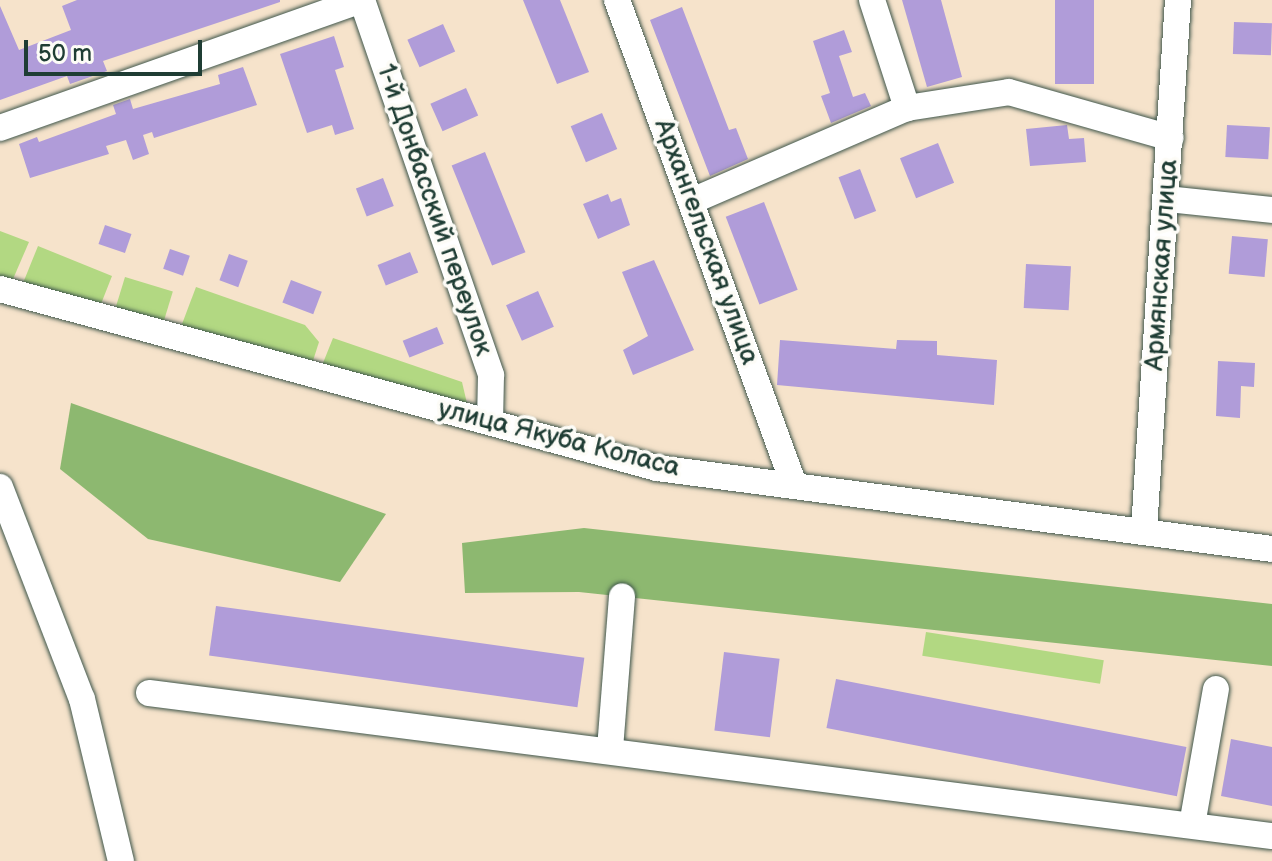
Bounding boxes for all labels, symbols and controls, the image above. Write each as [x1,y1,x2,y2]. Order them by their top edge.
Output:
scale bar [28,24,206,74]
text: 50 m [38,39,92,68]
street label: 1-й Донбасский переулок [369,60,499,360]
street label: Архангельская улица [647,115,765,369]
street label: Армянская улица [1139,158,1185,372]
street label: улица Якуба Коласа [435,394,683,484]

